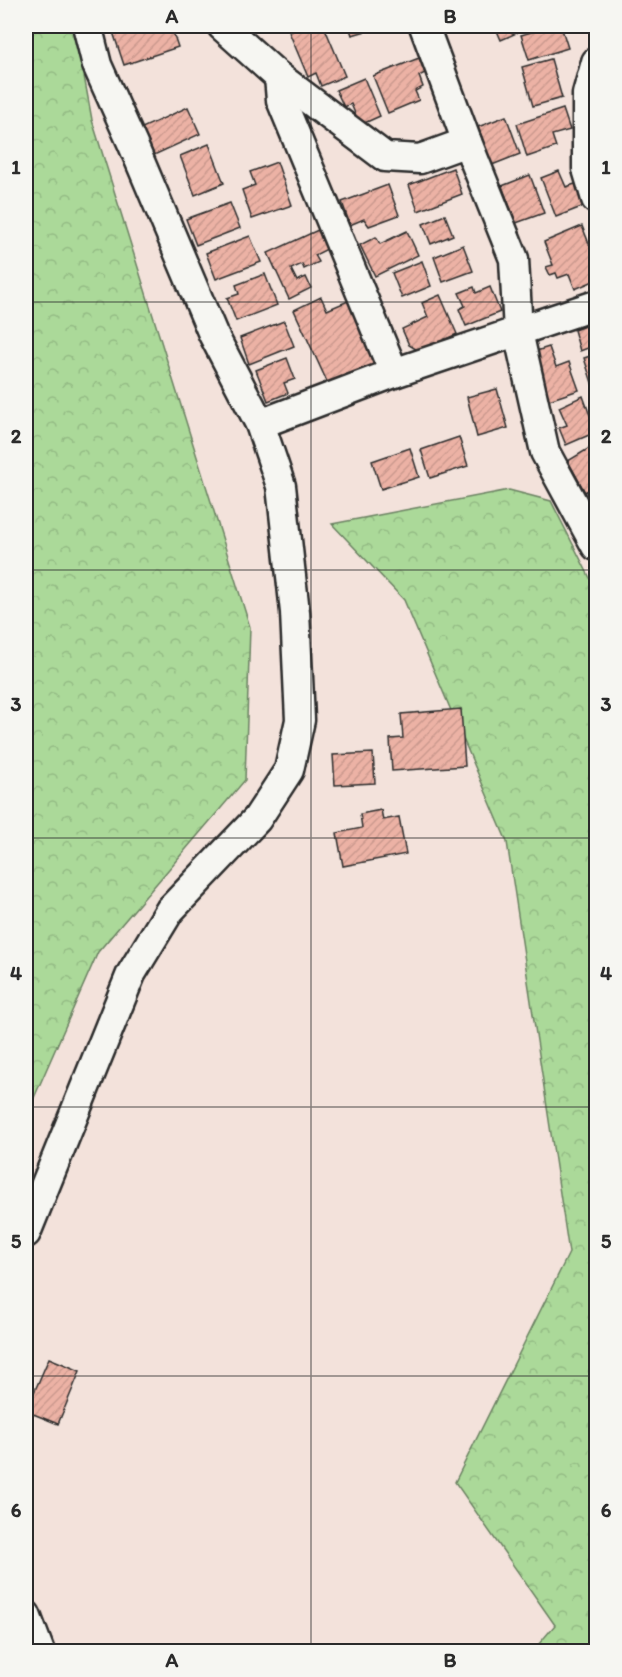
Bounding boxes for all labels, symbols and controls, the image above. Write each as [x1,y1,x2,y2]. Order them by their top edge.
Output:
text: A [165,4,179,28]
text: B [444,4,457,28]
text: 1 [11,155,21,179]
text: 1 [601,155,611,179]
text: 2 [11,424,22,448]
text: 2 [601,424,612,448]
text: 3 [11,692,22,716]
text: 3 [601,692,612,716]
text: 4 [10,961,22,985]
text: 4 [600,961,612,985]
text: 5 [11,1229,22,1253]
text: 5 [601,1229,612,1253]
text: 6 [11,1498,22,1522]
text: 6 [601,1498,612,1522]
text: A [165,1648,179,1672]
text: B [444,1648,457,1672]

